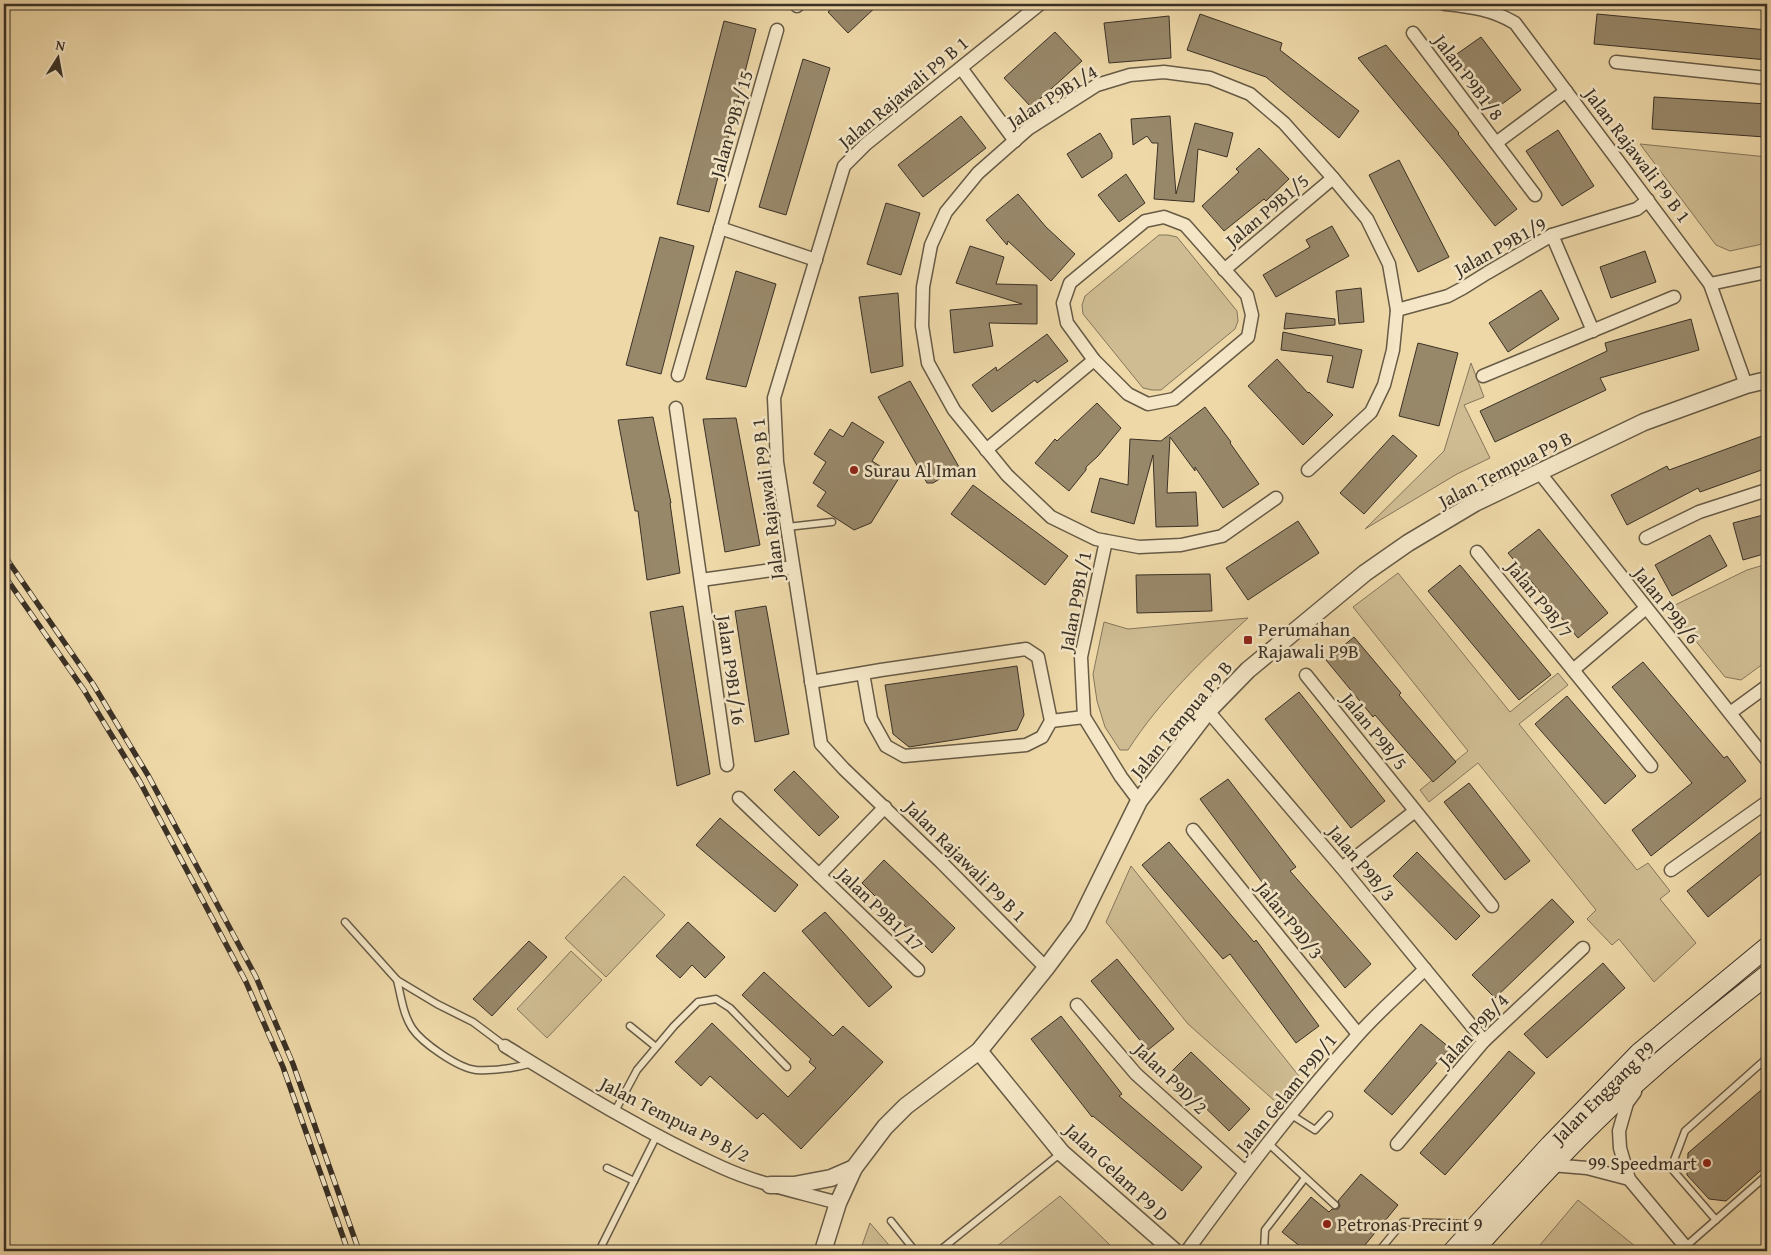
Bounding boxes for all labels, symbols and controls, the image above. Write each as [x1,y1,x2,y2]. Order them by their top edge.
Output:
street label: Jalan P9B1/8 [1426,26,1511,126]
street label: Jalan Rajawali P9 B 1 [830,29,974,156]
north arrow [32,32,82,82]
text: N [54,35,68,56]
street label: Jalan P9B1/4 [1000,57,1102,136]
street label: Jalan P9B1/15 [702,67,760,183]
street label: Jalan Rajawali P9 B 1 [1577,80,1698,228]
street label: Jalan P9B1/5 [1218,167,1315,255]
street label: Jalan P9B1/9 [1447,209,1551,284]
street label: Jalan Rajawali P9 B 1 [743,417,791,583]
street label: Jalan Tempua P9 B [1432,423,1577,516]
place label: Surau Al Iman [864,456,977,484]
marker: Surau Al Iman [848,464,860,476]
street label: Jalan P9B1/1 [1051,548,1098,655]
street label: Jalan P9B/7 [1499,553,1580,644]
street label: Jalan P9B/6 [1626,559,1707,650]
street label: Jalan P9B1/16 [710,611,754,727]
place label: Perumahan Rajawali P9B [1258,615,1359,665]
marker: Perumahan Rajawali P9B [1242,634,1254,646]
street label: Jalan Tempua P9 B [1122,654,1239,786]
street label: Jalan P9B/5 [1334,685,1415,776]
street label: Jalan Rajawali P9 B 1 [897,792,1033,928]
street label: Jalan P9B/3 [1320,817,1402,907]
street label: Jalan P9B1/17 [830,859,931,958]
street label: Jalan P9D/3 [1249,873,1330,965]
street label: Jalan P9B/4 [1430,987,1515,1075]
street label: Jalan Gelam P9D/1 [1228,1027,1343,1161]
street label: Jalan P9D/2 [1126,1034,1214,1120]
street label: Jalan Enggang P9 [1544,1034,1661,1151]
street label: Jalan Tempua P9 B/2 [594,1068,755,1169]
street label: Jalan Gelam P9 D [1057,1115,1175,1228]
place label: 99 Speedmart [1588,1149,1697,1177]
marker: 99 Speedmart [1701,1157,1713,1169]
place label: Petronas Precint 9 [1337,1210,1483,1238]
marker: Petronas Precint 9 [1321,1218,1333,1230]

